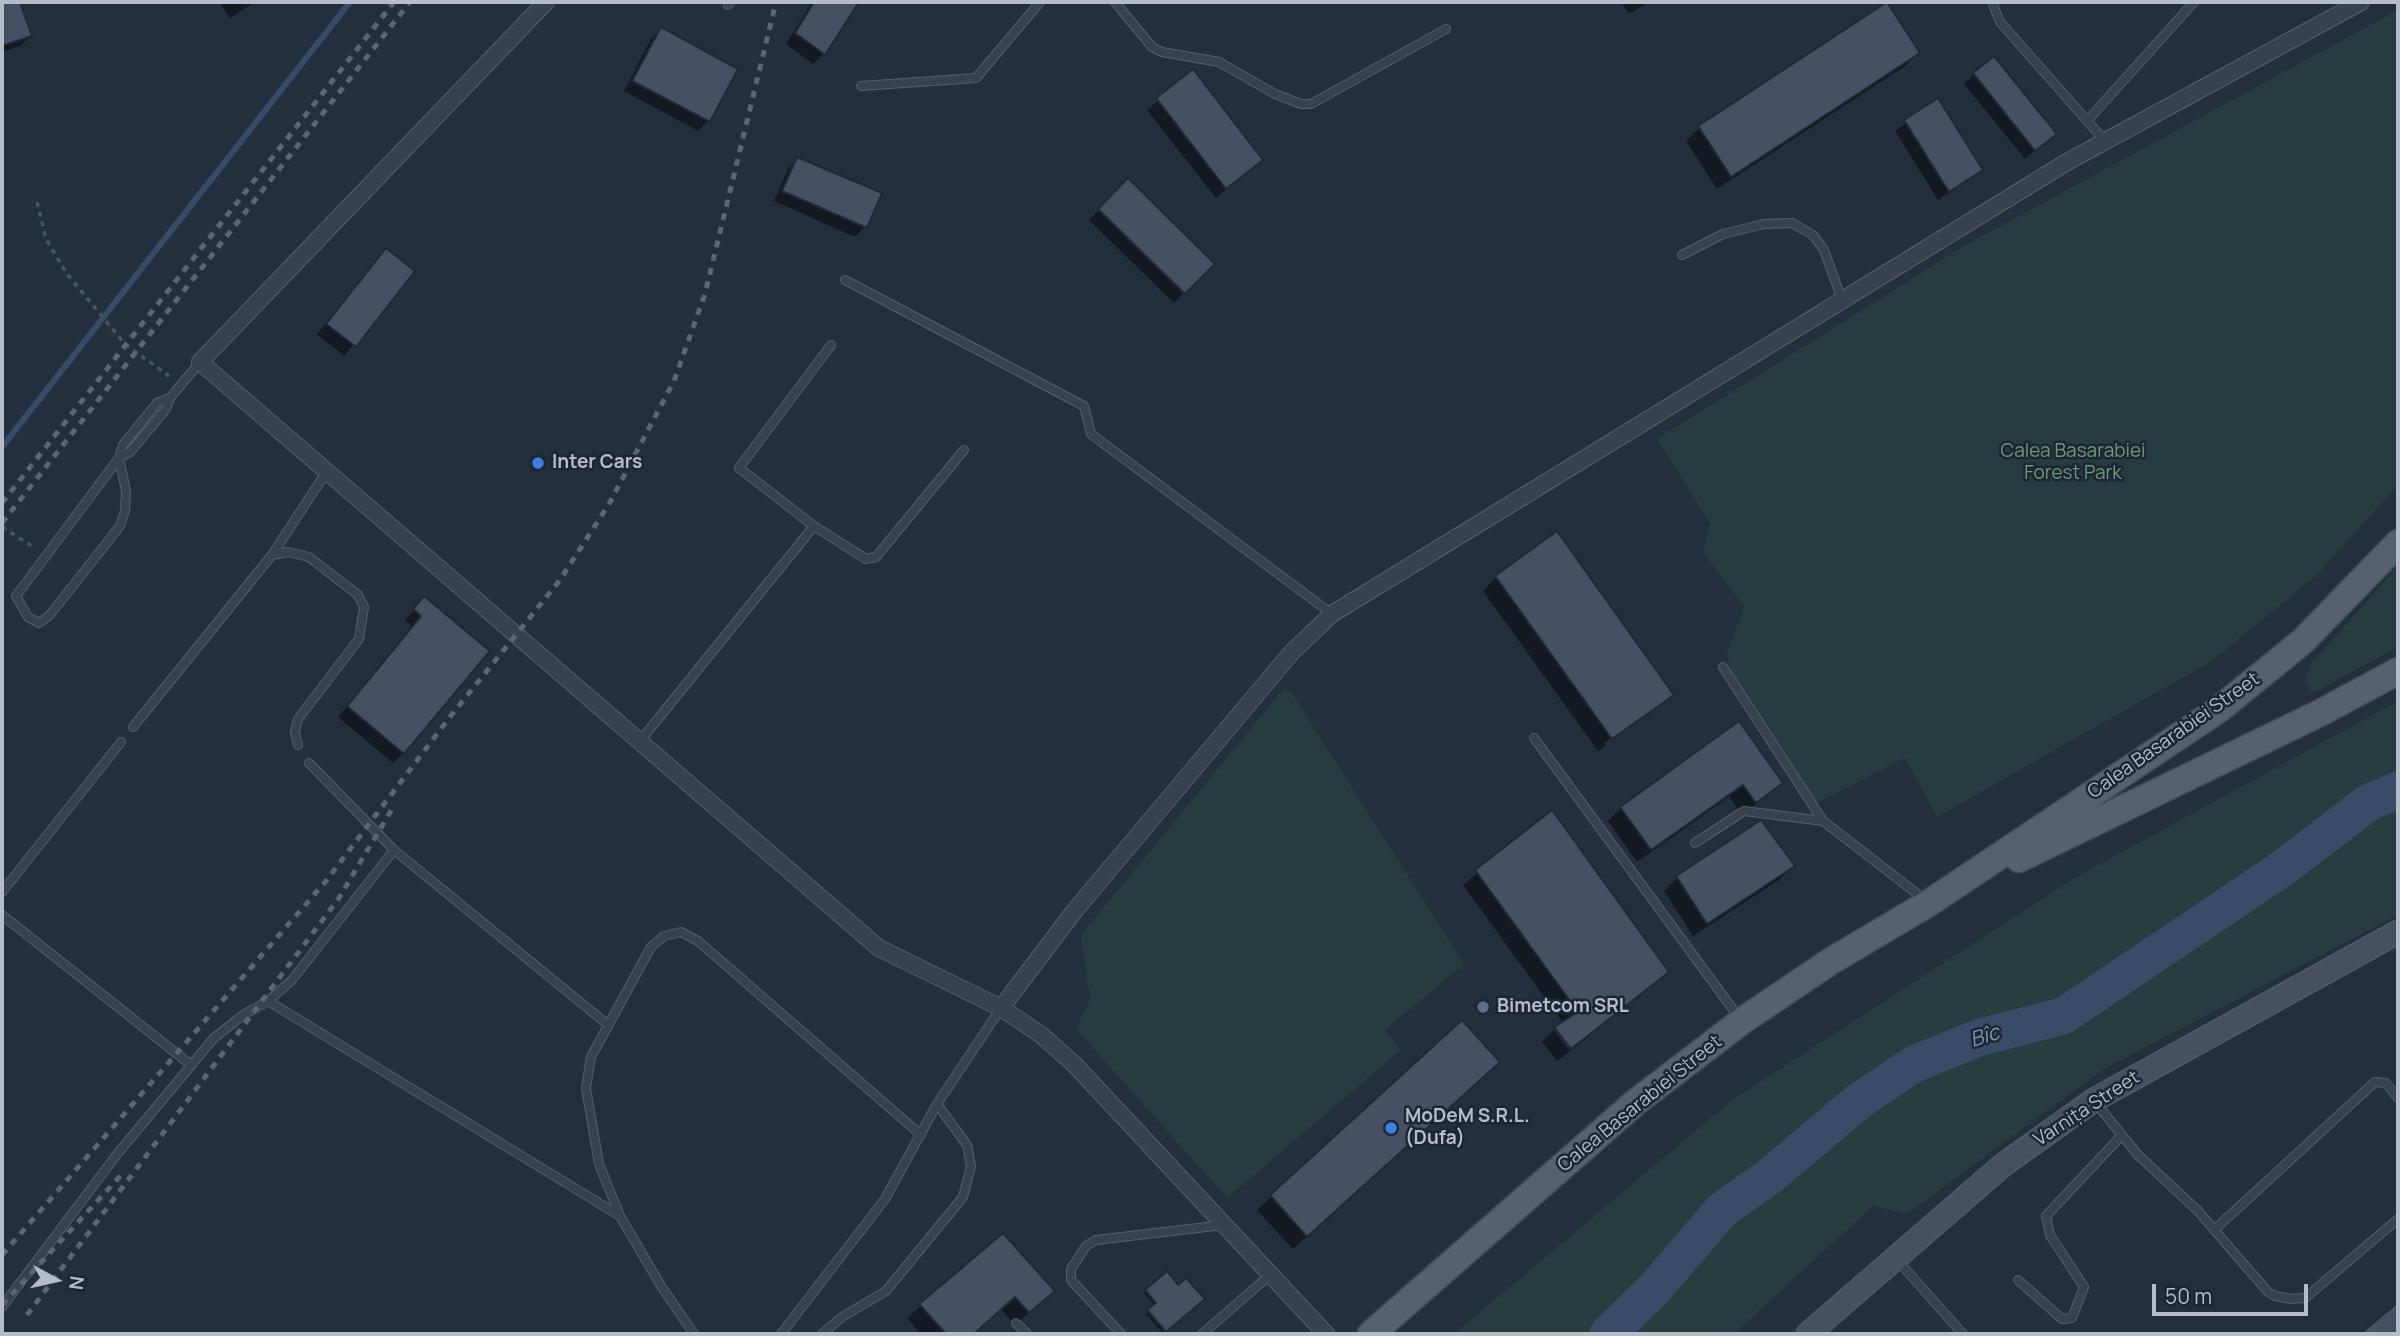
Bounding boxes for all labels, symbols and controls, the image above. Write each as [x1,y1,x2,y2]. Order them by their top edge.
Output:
park label: Calea Basarabiei Forest Park [2001,441,2145,485]
place label: Inter Cars [552,452,642,474]
marker: Inter Cars [530,455,546,471]
street label: Calea Basarabiei Street [2084,668,2264,804]
place label: Bimetcom SRL [1497,996,1629,1018]
marker: Bimetcom SRL [1475,999,1491,1015]
water label: Bîc [1967,1020,2003,1054]
street label: Calea Basarabiei Street [1553,1031,1727,1177]
street label: Varnița Street [2030,1066,2144,1152]
place label: MoDeM S.R.L. (Dufa) [1405,1106,1530,1150]
marker: MoDeM S.R.L. (Dufa) [1383,1120,1399,1136]
north arrow [21,1245,91,1315]
scale bar [2155,1270,2311,1314]
text: N [63,1274,91,1291]
text: 50 m [2165,1282,2212,1310]

